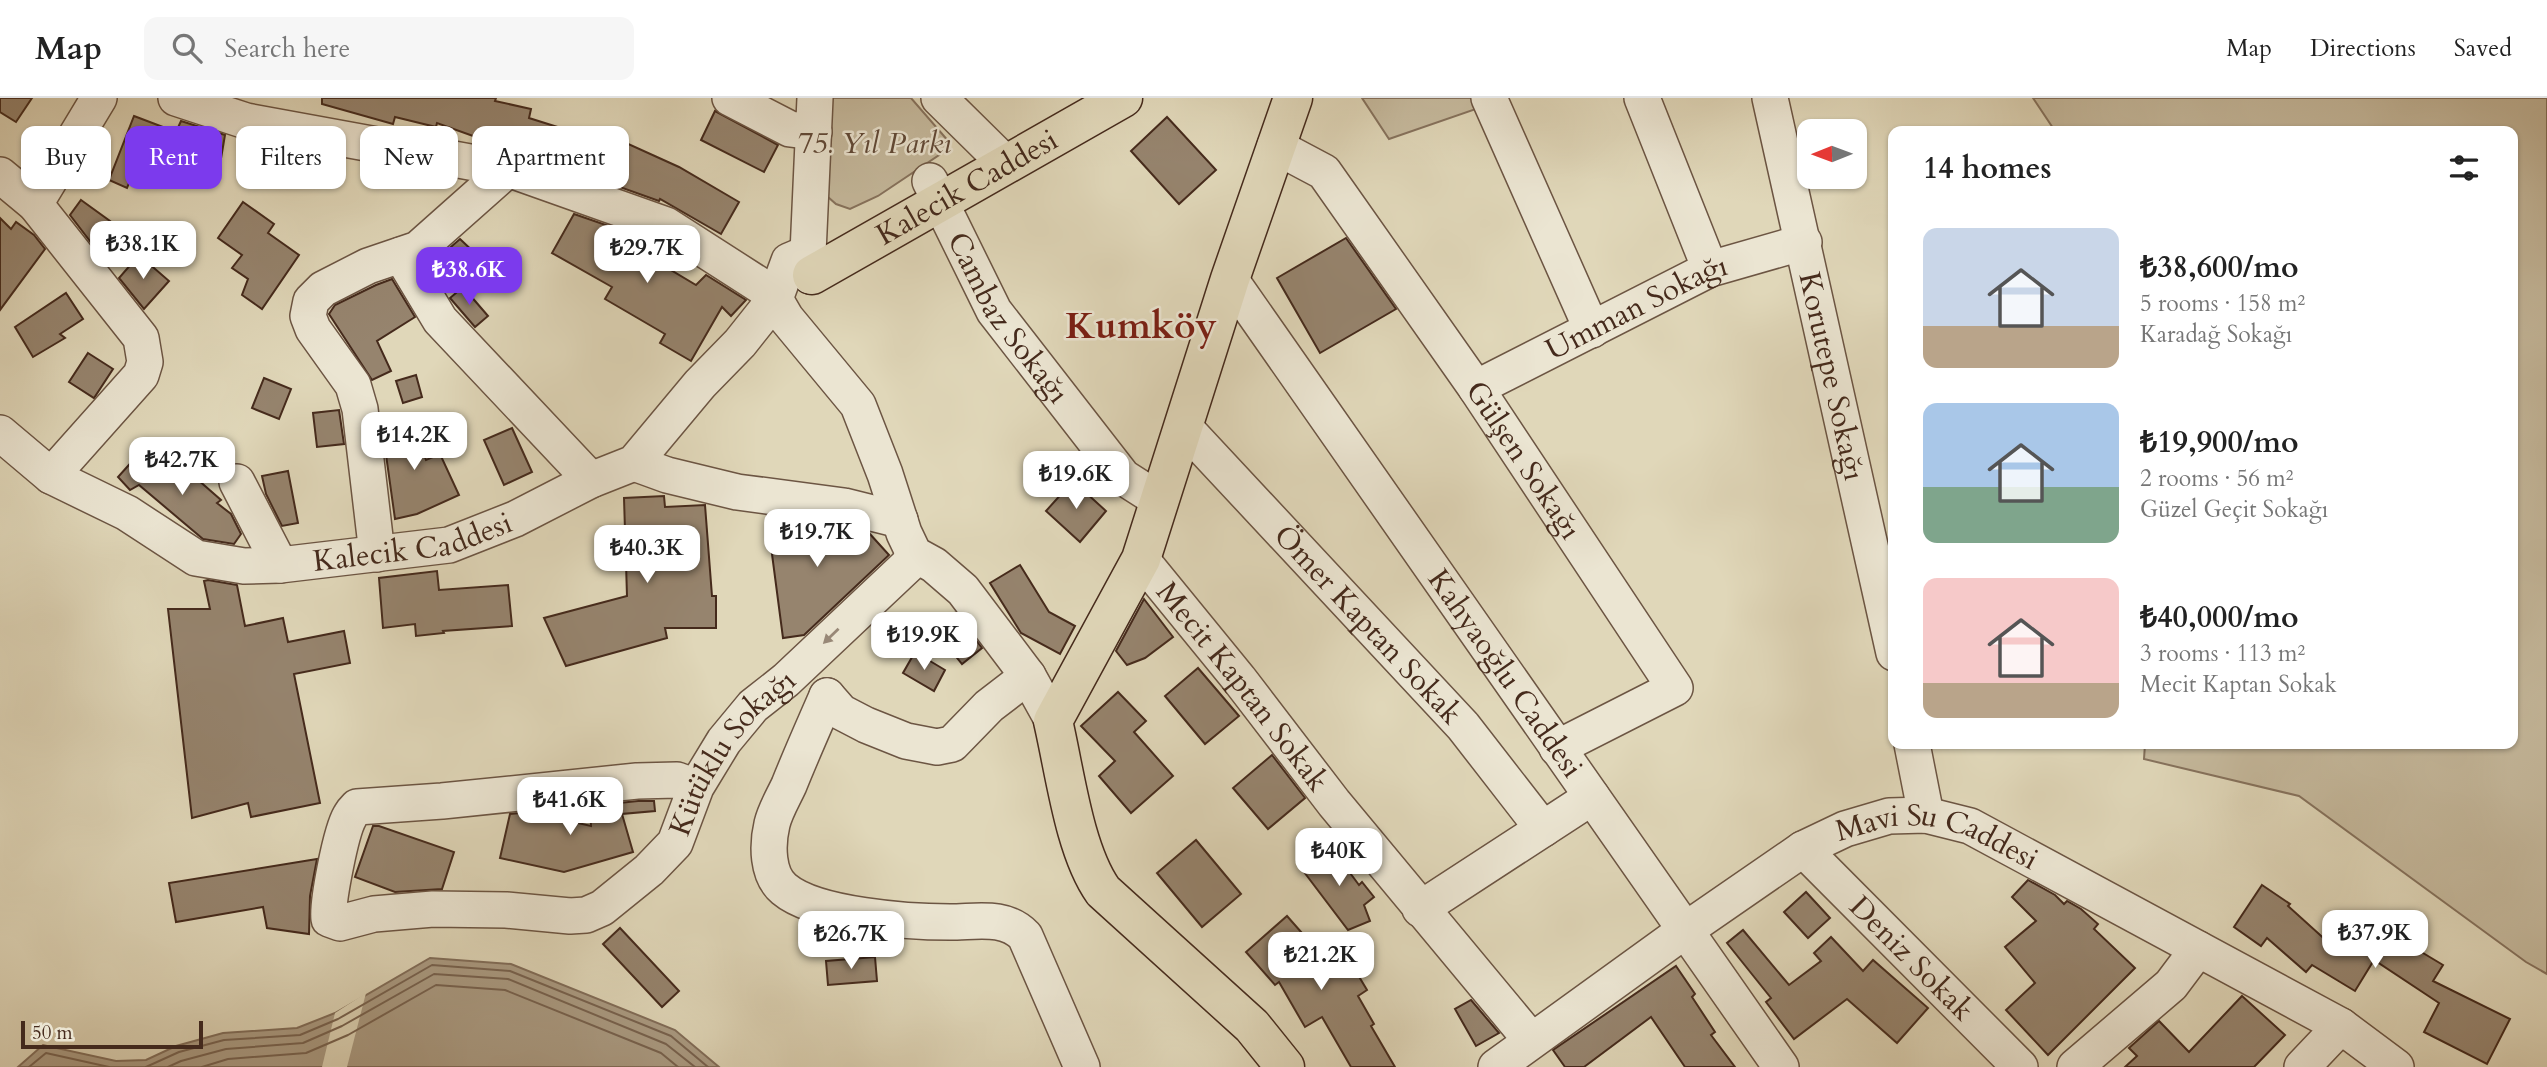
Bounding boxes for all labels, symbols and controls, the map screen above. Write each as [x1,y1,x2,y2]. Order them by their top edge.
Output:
search box [144,17,634,80]
text: Map [35,26,102,71]
icon: search [168,29,206,67]
text: Search here [224,31,350,66]
text: Map [2226,32,2272,65]
text: Directions [2310,32,2416,65]
text: Saved [2454,32,2512,65]
street label: Kalecik Caddesi [869,119,1065,255]
north arrow [1797,119,1867,189]
map controls [1797,119,1867,189]
park label: 75. Yıl Parkı [797,123,951,164]
chip: Buy [21,126,111,189]
chip: Rent [125,126,222,189]
chip: Filters [236,126,346,189]
chip: New [360,126,458,189]
chip: Apartment [472,126,629,189]
text: 14 homes [1923,148,2052,189]
icon: filters [2445,149,2483,187]
pin: ₺38.1K [86,222,200,281]
street label: Cambaz Sokağı [937,225,1078,412]
pin: ₺29.7K [590,226,704,285]
text: ₺38.1K [106,228,180,259]
text: ₺29.7K [610,232,684,263]
street label: Umman Sokağı [1539,245,1732,370]
text: ₺38,600/mo [2140,247,2299,288]
pin: ₺38.6K [412,248,526,307]
text: ₺38.6K [432,254,506,285]
icon: home [1979,256,2063,340]
street label: Korutepe Sokağı [1789,268,1875,484]
text: 5 rooms · 158 m² [2140,288,2305,319]
district label: Kumköy [1065,301,1217,351]
text: Karadağ Sokağı [2140,319,2292,350]
street label: Gülşen Sokağı [1456,373,1591,548]
pin: ₺14.2K [357,412,471,472]
text: ₺14.2K [377,419,451,450]
text: ₺19,900/mo [2140,422,2299,463]
icon: home [1979,431,2063,515]
pin: ₺42.7K [125,438,239,497]
text: ₺42.7K [145,444,219,475]
pin: ₺19.6K [1019,452,1133,511]
text: ₺19.6K [1039,458,1113,489]
text: 2 rooms · 56 m² [2140,463,2293,494]
text: Güzel Geçit Sokağı [2140,494,2328,525]
street label: Kalecik Caddesi [311,502,518,582]
pin: ₺19.7K [760,510,874,569]
text: ₺19.7K [780,516,854,547]
street label: Ömer Kaptan Sokak [1264,516,1471,733]
pin: ₺40.3K [590,526,704,585]
text: ₺40.3K [610,532,684,563]
street label: Kahyaoğlu Caddesi [1418,561,1592,786]
street label: Mecit Kaptan Sokak [1147,573,1338,800]
text: ₺40,000/mo [2140,597,2299,638]
icon: home [1979,606,2063,690]
pin: ₺19.9K [867,612,981,672]
text: ₺19.9K [887,619,961,650]
one-way arrow [823,628,840,644]
text: 3 rooms · 113 m² [2140,638,2305,669]
street label: Kütüklu Sokağı [660,661,805,842]
text: Mecit Kaptan Sokak [2140,669,2337,700]
pin: ₺41.6K [513,778,627,837]
text: ₺41.6K [533,784,607,815]
street label: Mavi Su Caddesi [1830,795,2045,880]
pin: ₺40K [1298,828,1380,888]
text: ₺40K [1311,835,1367,866]
street label: Deniz Sokak [1840,887,1983,1030]
pin: ₺37.9K [2318,910,2432,970]
pin: ₺26.7K [794,912,908,971]
text: ₺37.9K [2338,917,2412,948]
text: ₺26.7K [814,918,888,949]
pin: ₺21.2K [1264,932,1378,992]
text: ₺21.2K [1284,939,1358,970]
scale bar [21,1018,203,1050]
text: 50 m [32,1020,73,1046]

